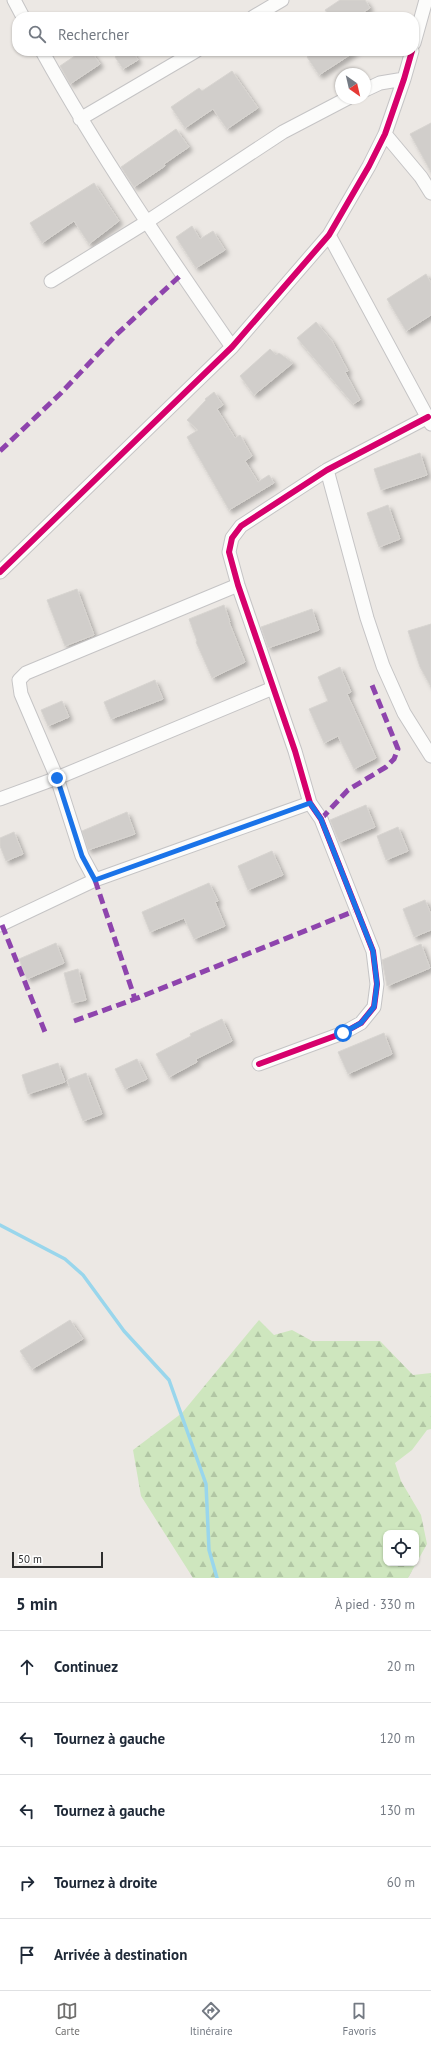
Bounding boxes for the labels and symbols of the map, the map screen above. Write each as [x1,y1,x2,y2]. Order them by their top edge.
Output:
north arrow [335,68,371,104]
route end [48,769,66,787]
route start [334,1024,352,1042]
scale bar [12,1550,103,1569]

